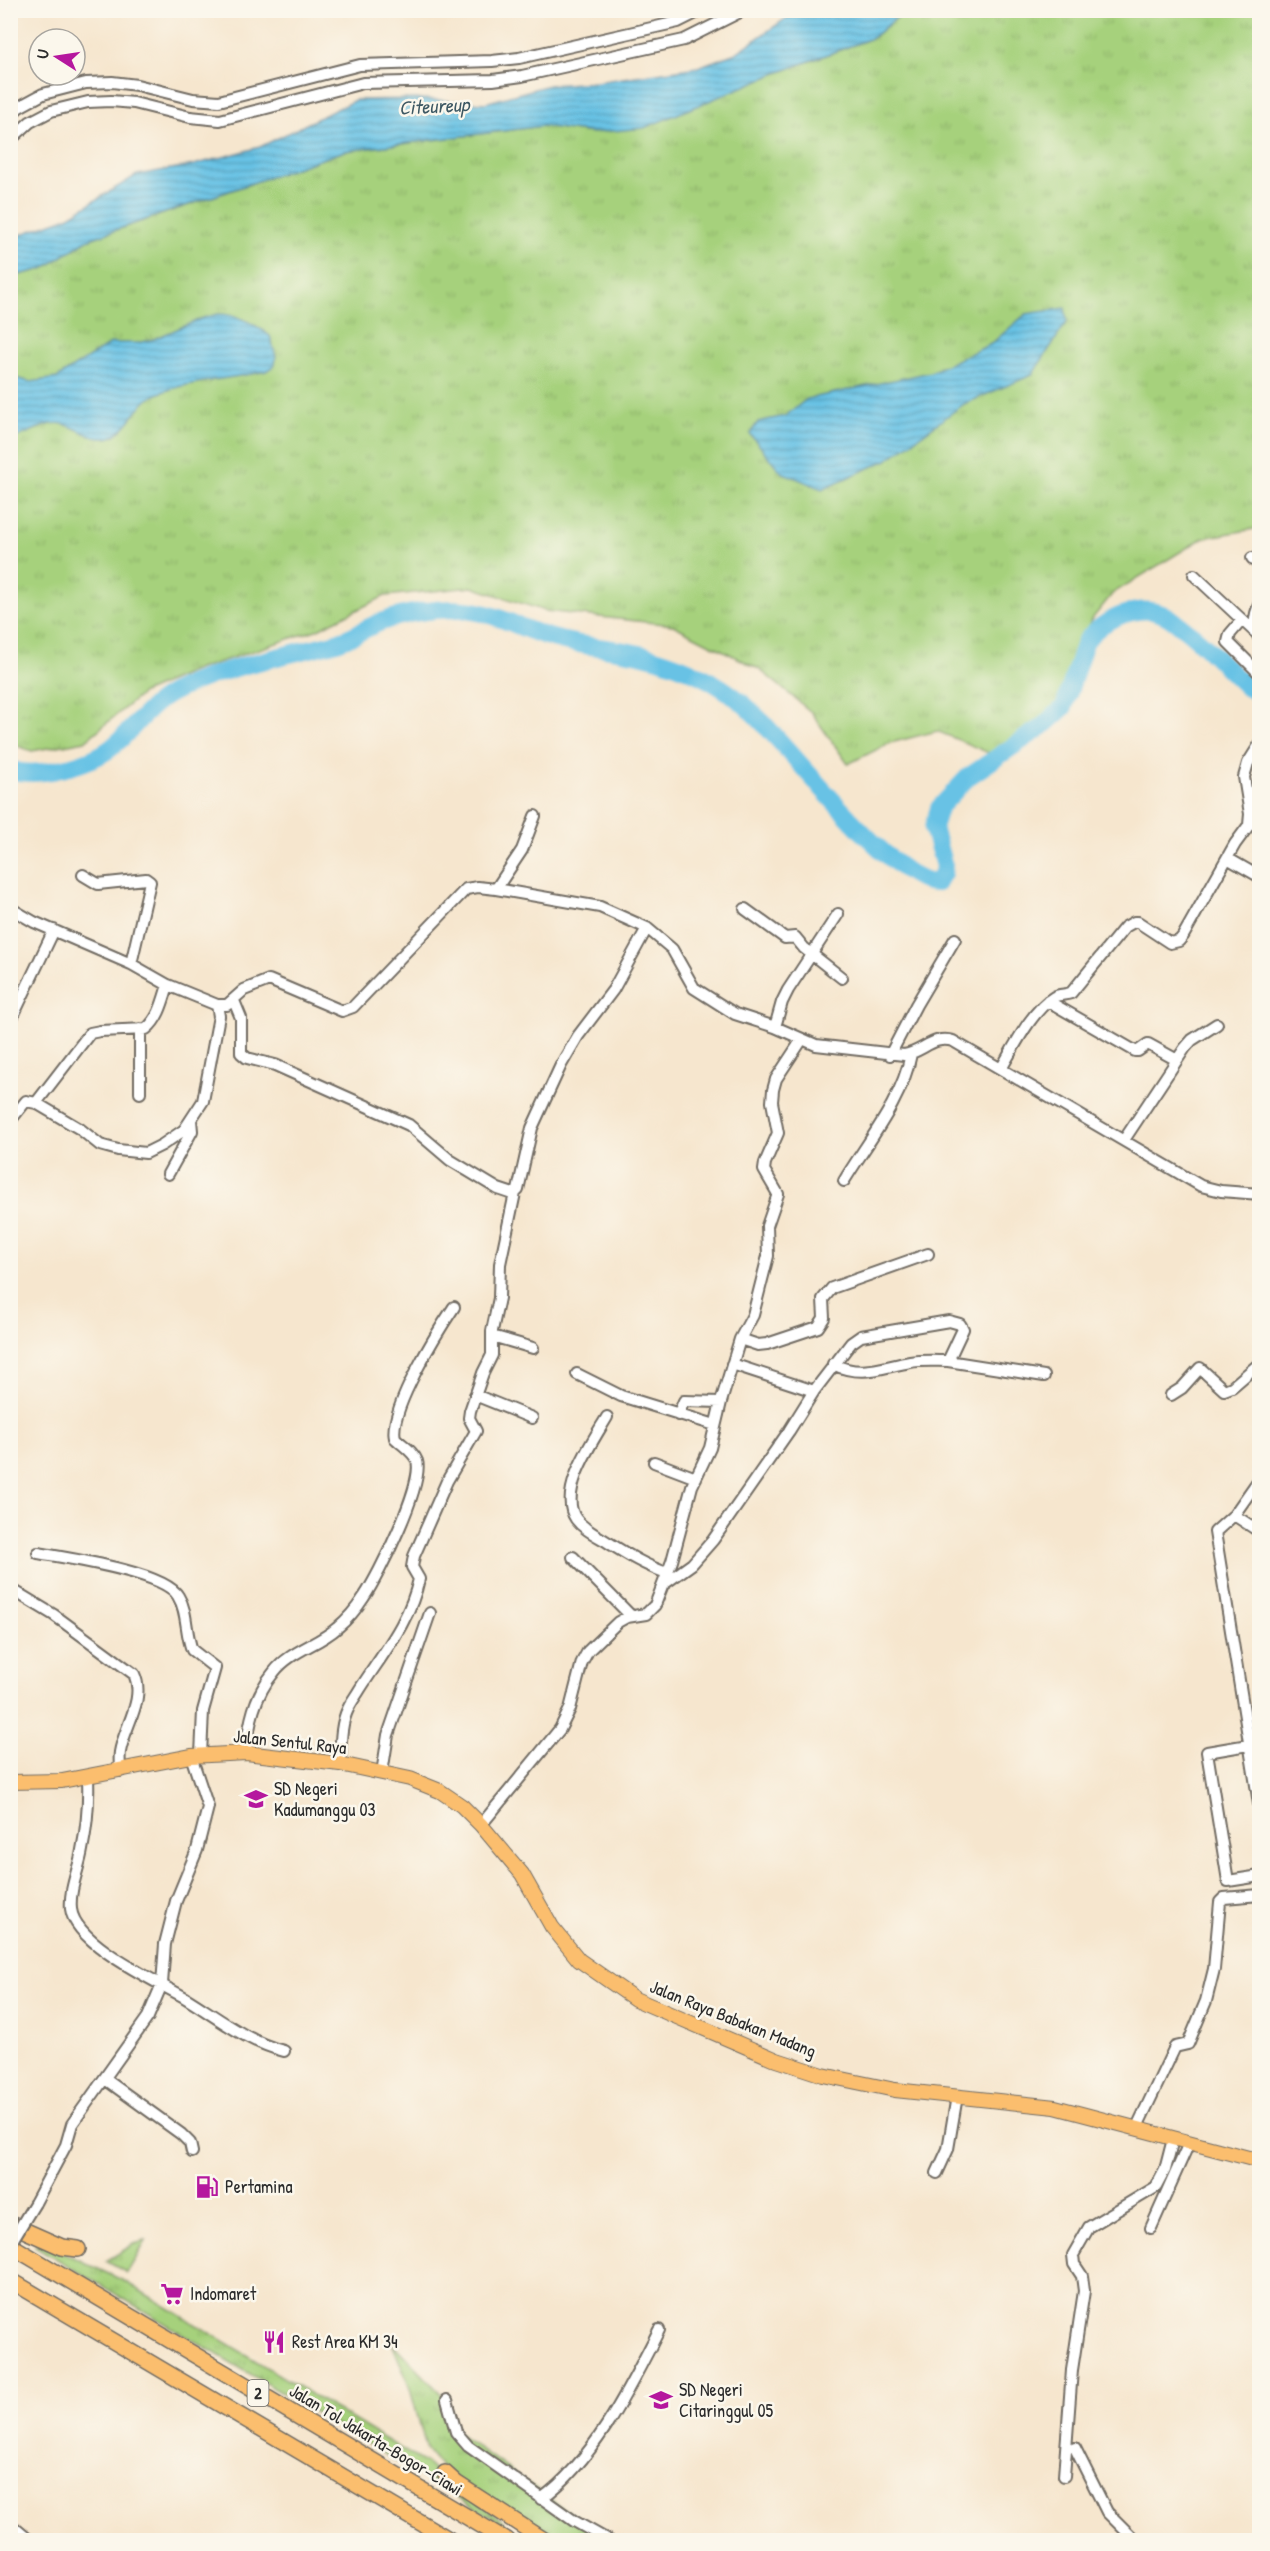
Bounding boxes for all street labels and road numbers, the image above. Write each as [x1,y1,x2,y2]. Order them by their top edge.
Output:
street label: Jalan Sentul Raya [232,1723,348,1760]
street label: Jalan Raya Babakan Madang [646,1974,820,2063]
street label: Jalan Tol Jakarta–Bogor–Ciawi [285,2378,468,2501]
road number: 2 [248,2380,268,2406]

